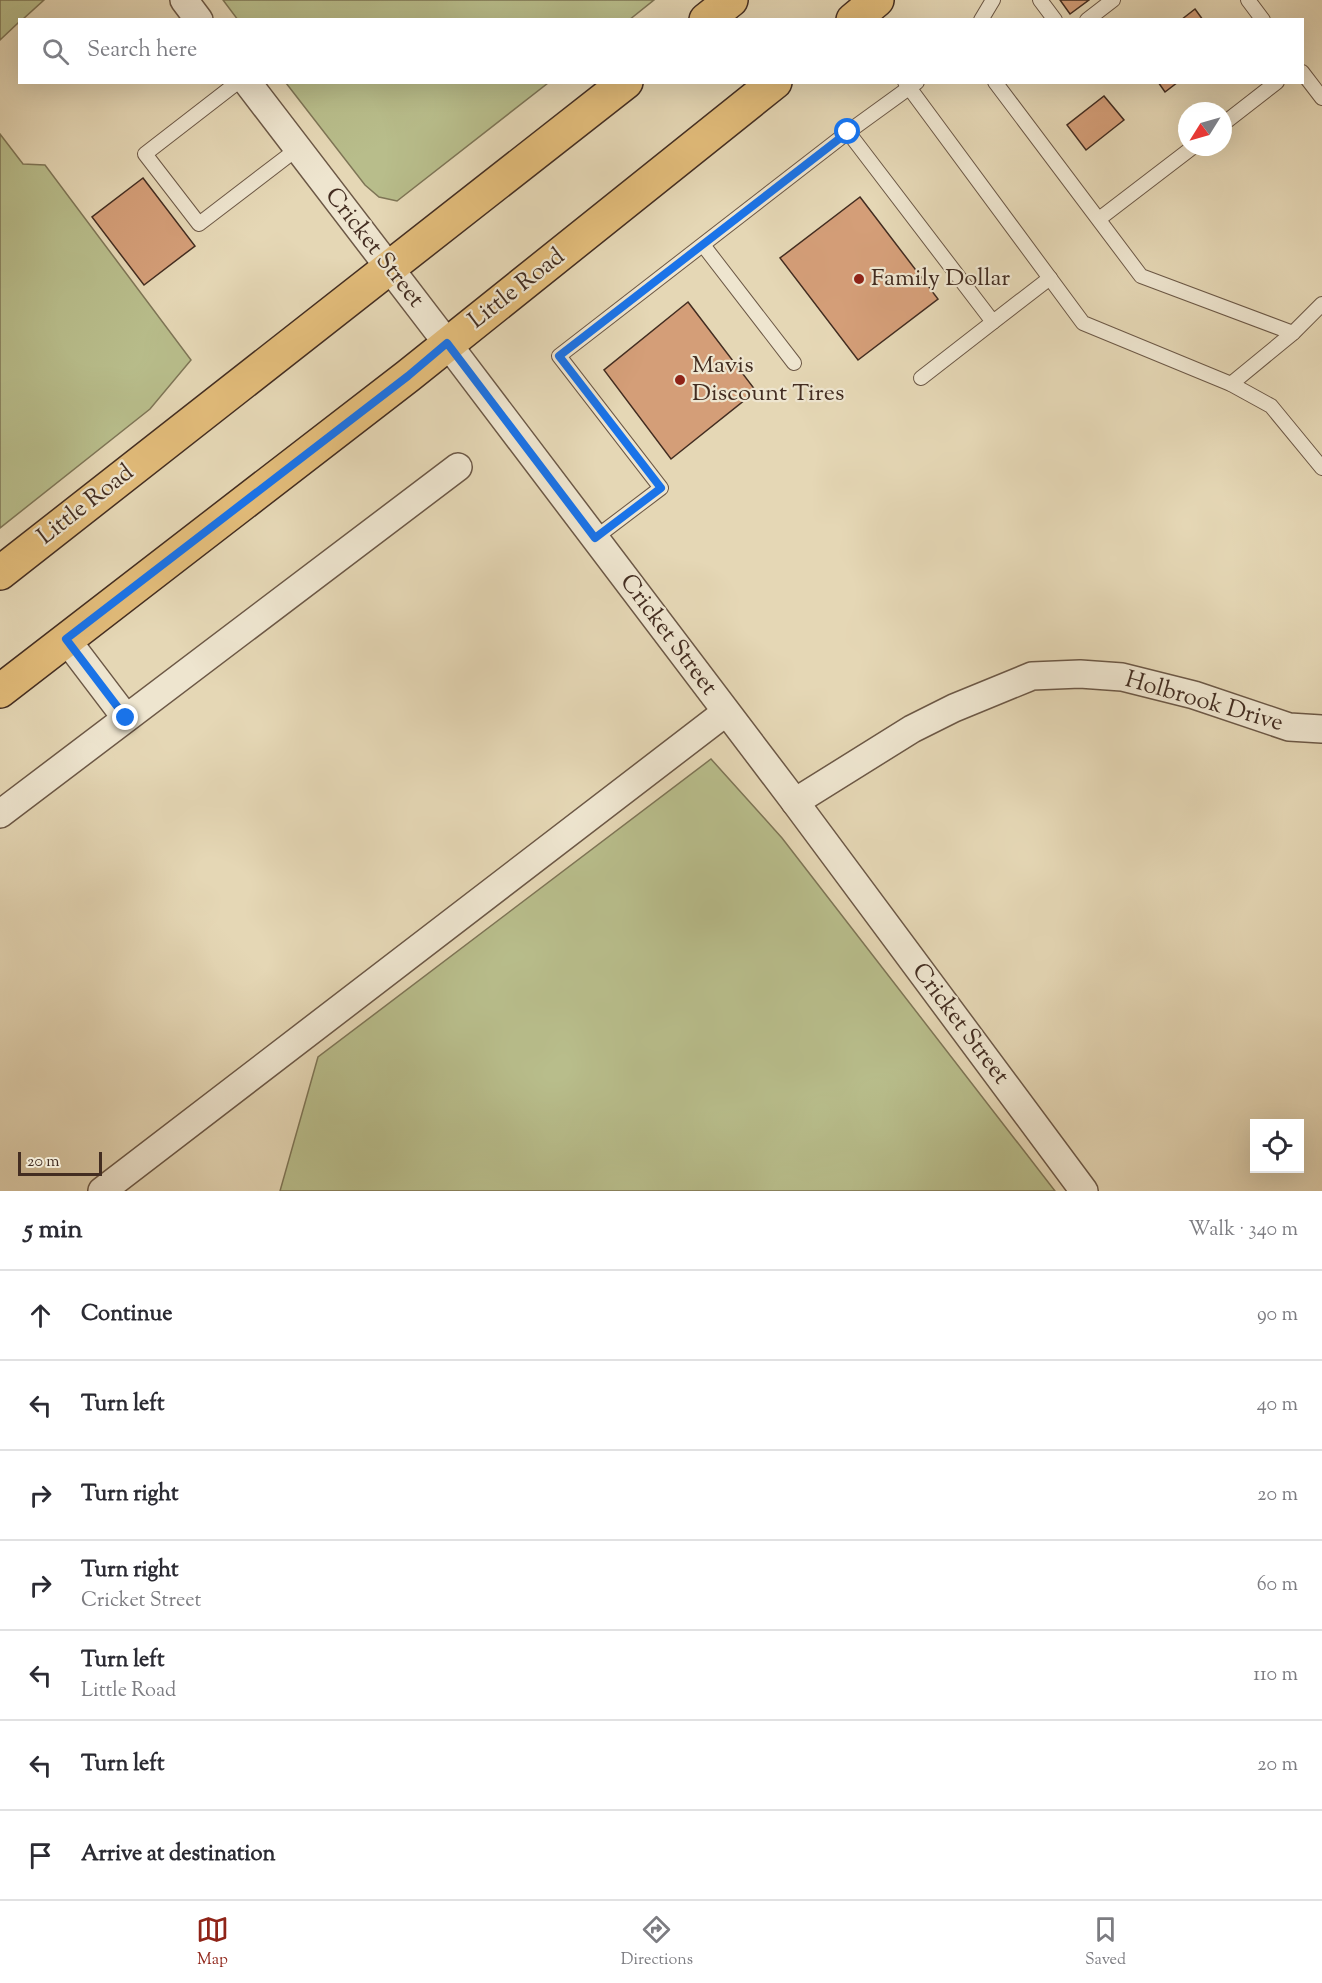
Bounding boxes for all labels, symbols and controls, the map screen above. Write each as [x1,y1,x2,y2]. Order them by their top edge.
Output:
search box [18,18,1304,84]
icon: search [39,35,72,68]
text: Search here [87,35,197,67]
north arrow [1178,102,1232,156]
route start [834,118,860,144]
street label: Cricket Street [316,181,432,315]
street label: Little Road [462,240,573,338]
place label: Family Dollar [871,262,1010,296]
marker: Family Dollar [852,272,866,286]
place label: Mavis Discount Tires [692,349,844,411]
marker: Mavis Discount Tires [673,373,687,387]
street label: Little Road [31,456,142,554]
street label: Cricket Street [611,567,725,703]
street label: Holbrook Drive [1121,663,1287,741]
route end [112,704,138,730]
street label: Cricket Street [903,956,1017,1092]
map controls [1250,1119,1304,1173]
button: locate [1250,1119,1304,1173]
scale bar [18,1149,102,1176]
text: 20 m [27,1151,60,1174]
text: 5 min [24,1212,83,1249]
text: Walk · 340 m [1188,1216,1298,1245]
icon: ahead [24,1299,57,1332]
text: Continue [81,1299,172,1331]
text: 90 m [1257,1301,1298,1330]
icon: left [24,1389,57,1422]
text: Turn left [81,1389,164,1421]
text: 40 m [1257,1391,1298,1420]
icon: right [24,1479,57,1512]
text: Turn right [81,1479,178,1511]
text: 20 m [1257,1481,1298,1510]
text: Turn right [81,1555,178,1587]
icon: right [24,1569,57,1602]
text: 60 m [1257,1571,1298,1600]
text: Cricket Street [81,1587,201,1616]
text: Turn left [81,1645,164,1677]
icon: left [24,1659,57,1692]
text: 110 m [1253,1661,1298,1690]
text: Little Road [81,1677,176,1706]
icon: left [24,1749,57,1782]
text: Turn left [81,1749,164,1781]
text: 20 m [1257,1751,1298,1780]
icon: arrive [24,1839,57,1872]
text: Arrive at destination [81,1839,276,1871]
tab: Map [196,1913,229,1972]
tab: Directions [621,1913,693,1972]
tab: Saved [1085,1913,1126,1972]

